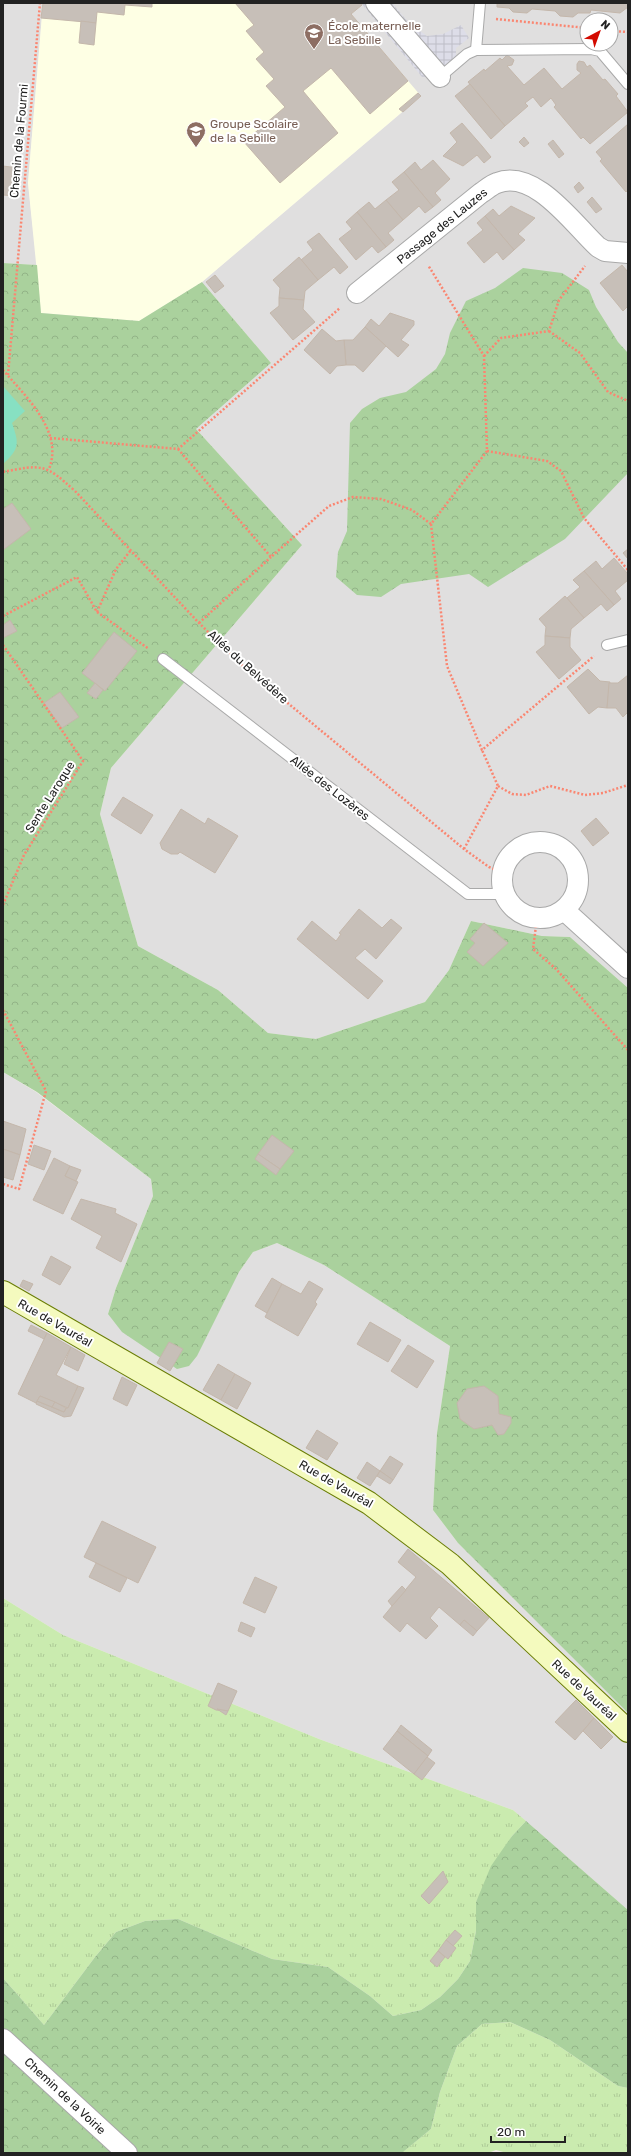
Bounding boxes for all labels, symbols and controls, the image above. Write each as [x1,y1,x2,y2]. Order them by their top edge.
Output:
north arrow [579,12,619,52]
text: N [598,17,613,32]
place label: École maternelle La Sebille [328,19,421,47]
school or university icon: École maternelle La Sebille [303,22,325,50]
street label: Chemin de la Fourmi [7,83,31,198]
place label: Groupe Scolaire de la Sebille [210,117,298,145]
school or university icon: Groupe Scolaire de la Sebille [185,120,207,148]
street label: Passage des Lauzes [394,185,490,267]
street label: Allée du Belvédère [205,627,291,707]
street label: Allée des Lozères [288,753,372,823]
street label: Sente Laroque [22,758,78,835]
street label: Rue de Vauréal [16,1296,94,1350]
street label: Rue de Vauréal [297,1457,375,1511]
street label: Rue de Vauréal [549,1657,619,1723]
street label: Chemin de la Voirie [21,2055,109,2137]
scale bar [491,2118,565,2144]
text: 20 m [497,2125,525,2139]

